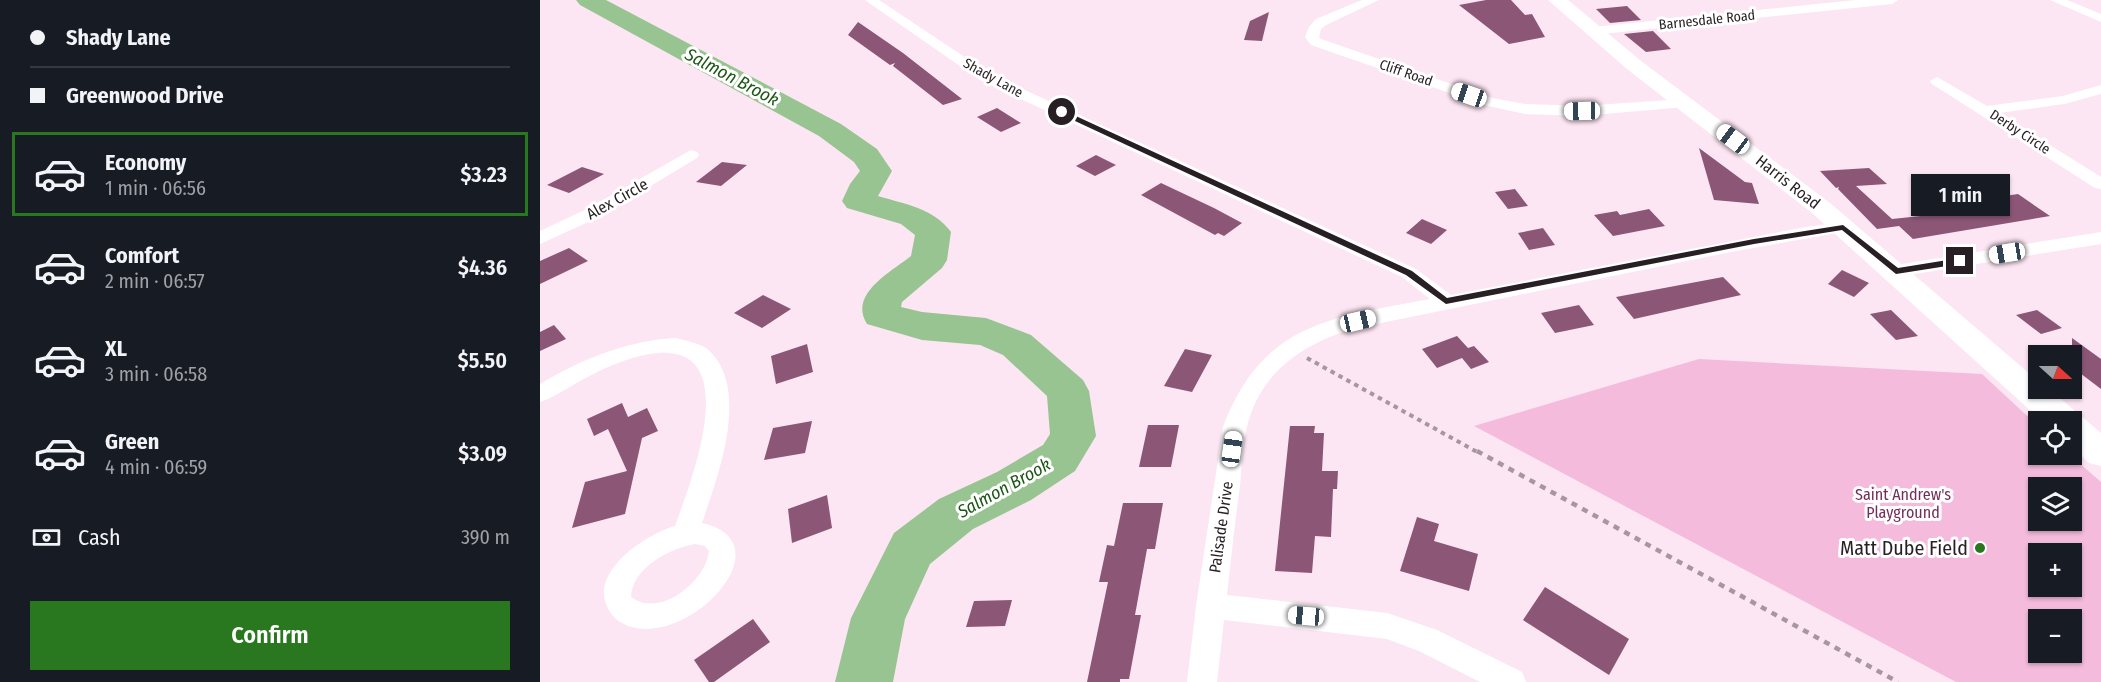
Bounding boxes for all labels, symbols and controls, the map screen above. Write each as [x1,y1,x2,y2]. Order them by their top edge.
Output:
street label: Barnesdale Road [1658,6,1756,34]
text: Shady Lane [66,24,171,51]
water label: Salmon Brook [680,43,783,111]
street label: Shady Lane [960,55,1026,101]
street label: Cliff Road [1377,56,1435,90]
car [1449,81,1489,109]
text: Greenwood Drive [66,82,224,109]
route start [1048,98,1075,125]
car [1564,102,1600,120]
street label: Derby Circle [1987,106,2053,158]
car [1713,121,1753,157]
icon: car [33,147,87,201]
text: Economy [105,149,186,176]
street label: Harris Road [1752,151,1824,213]
text: $3.23 [460,161,507,188]
street label: Alex Circle [583,174,651,224]
callout: 1 min [1910,174,2010,216]
text: 1 min · 06:56 [105,176,206,200]
text: 1 min [1939,183,1982,207]
icon: car [33,240,87,294]
car [1988,241,2026,265]
text: Comfort [105,242,179,269]
route end [1946,247,1973,274]
text: $4.36 [458,254,507,281]
text: 2 min · 06:57 [105,269,205,293]
car [1338,308,1378,334]
icon: car [33,333,87,387]
text: XL [105,335,127,362]
north arrow [2028,345,2082,399]
map controls [2028,345,2082,663]
text: $5.50 [458,347,507,374]
text: 3 min · 06:58 [105,362,207,386]
button: locate [2028,411,2082,465]
icon: car [33,426,87,480]
text: Green [105,428,159,455]
car [1221,430,1243,468]
text: $3.09 [458,440,507,467]
water label: Salmon Brook [953,453,1054,523]
text: 4 min · 06:59 [105,455,207,479]
button: layers [2028,477,2082,531]
street label: Palisade Drive [1205,480,1237,574]
park label: Saint Andrew's Playground [1855,485,1951,522]
icon: cash [30,521,63,554]
text: Cash [78,524,121,551]
text: 390 m [461,525,510,549]
place label: Matt Dube Field [1840,536,1968,560]
marker: Matt Dube Field [1973,541,1987,555]
button: + [2028,543,2082,597]
button: Confirm [30,601,510,670]
car [1287,605,1325,627]
button: − [2028,609,2082,663]

